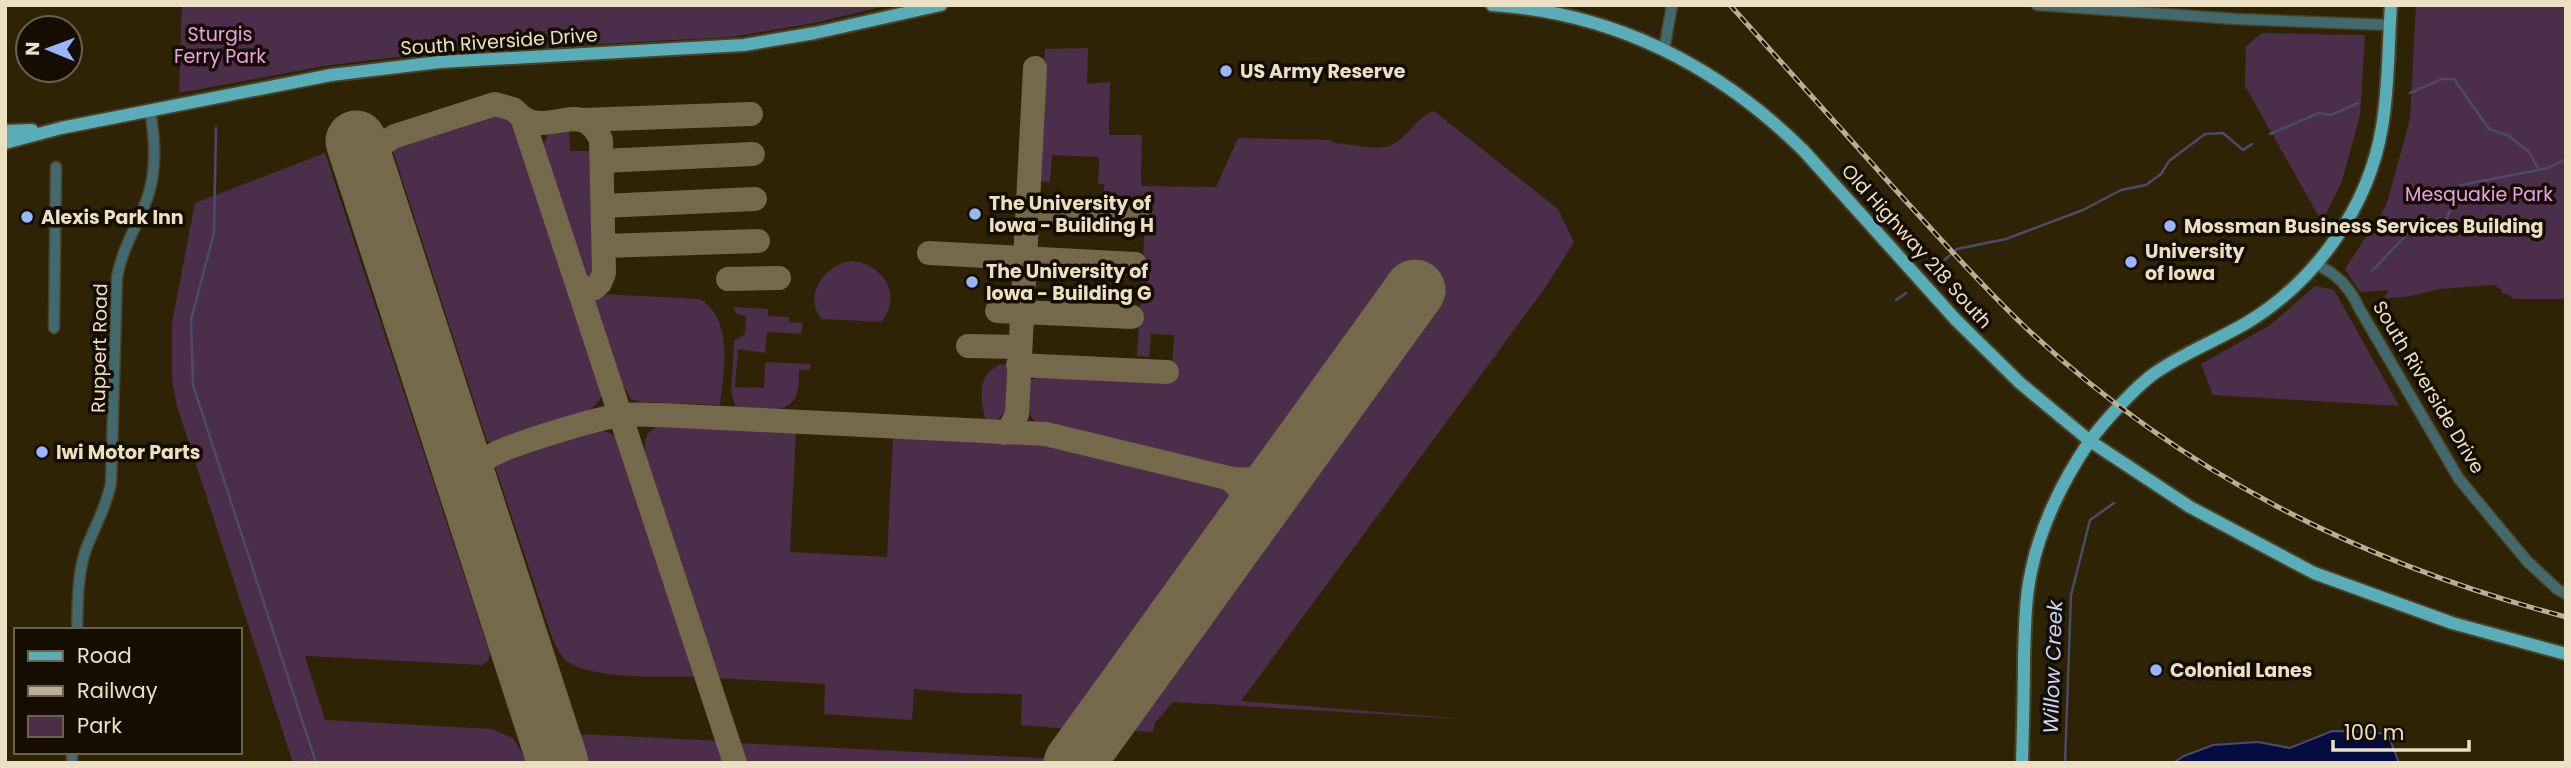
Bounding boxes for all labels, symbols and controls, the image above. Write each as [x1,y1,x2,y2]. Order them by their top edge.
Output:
north arrow [14,14,84,84]
park label: Sturgis Ferry Park [174,21,266,70]
street label: South Riverside Drive [400,21,598,62]
text: N [19,41,46,56]
place label: US Army Reserve [1240,58,1406,85]
marker: US Army Reserve [1218,63,1234,79]
street label: Old Highway 218 South [1835,158,1998,335]
park label: Mesquakie Park [2405,181,2553,208]
place label: The University of Iowa - Building H [989,190,1154,239]
place label: Alexis Park Inn [41,204,184,231]
marker: The University of Iowa - Building H [967,206,983,222]
marker: Alexis Park Inn [19,209,35,225]
place label: Mossman Business Services Building [2184,213,2543,240]
marker: Mossman Business Services Building [2162,218,2178,234]
place label: University of Iowa [2145,238,2245,287]
marker: University of Iowa [2123,254,2139,270]
place label: The University of Iowa - Building G [986,258,1151,307]
marker: The University of Iowa - Building G [964,274,980,290]
street label: Ruppert Road [85,283,114,413]
street label: South Riverside Drive [2366,296,2491,479]
place label: Iwi Motor Parts [56,439,200,466]
marker: Iwi Motor Parts [34,444,50,460]
water label: Willow Creek [2036,598,2069,734]
legend [14,628,242,754]
text: Road [77,641,132,670]
place label: Colonial Lanes [2170,657,2312,684]
marker: Colonial Lanes [2148,662,2164,678]
text: Railway [77,676,158,705]
scale bar [2333,708,2470,752]
text: Park [77,711,122,740]
text: 100 m [2344,718,2404,747]

